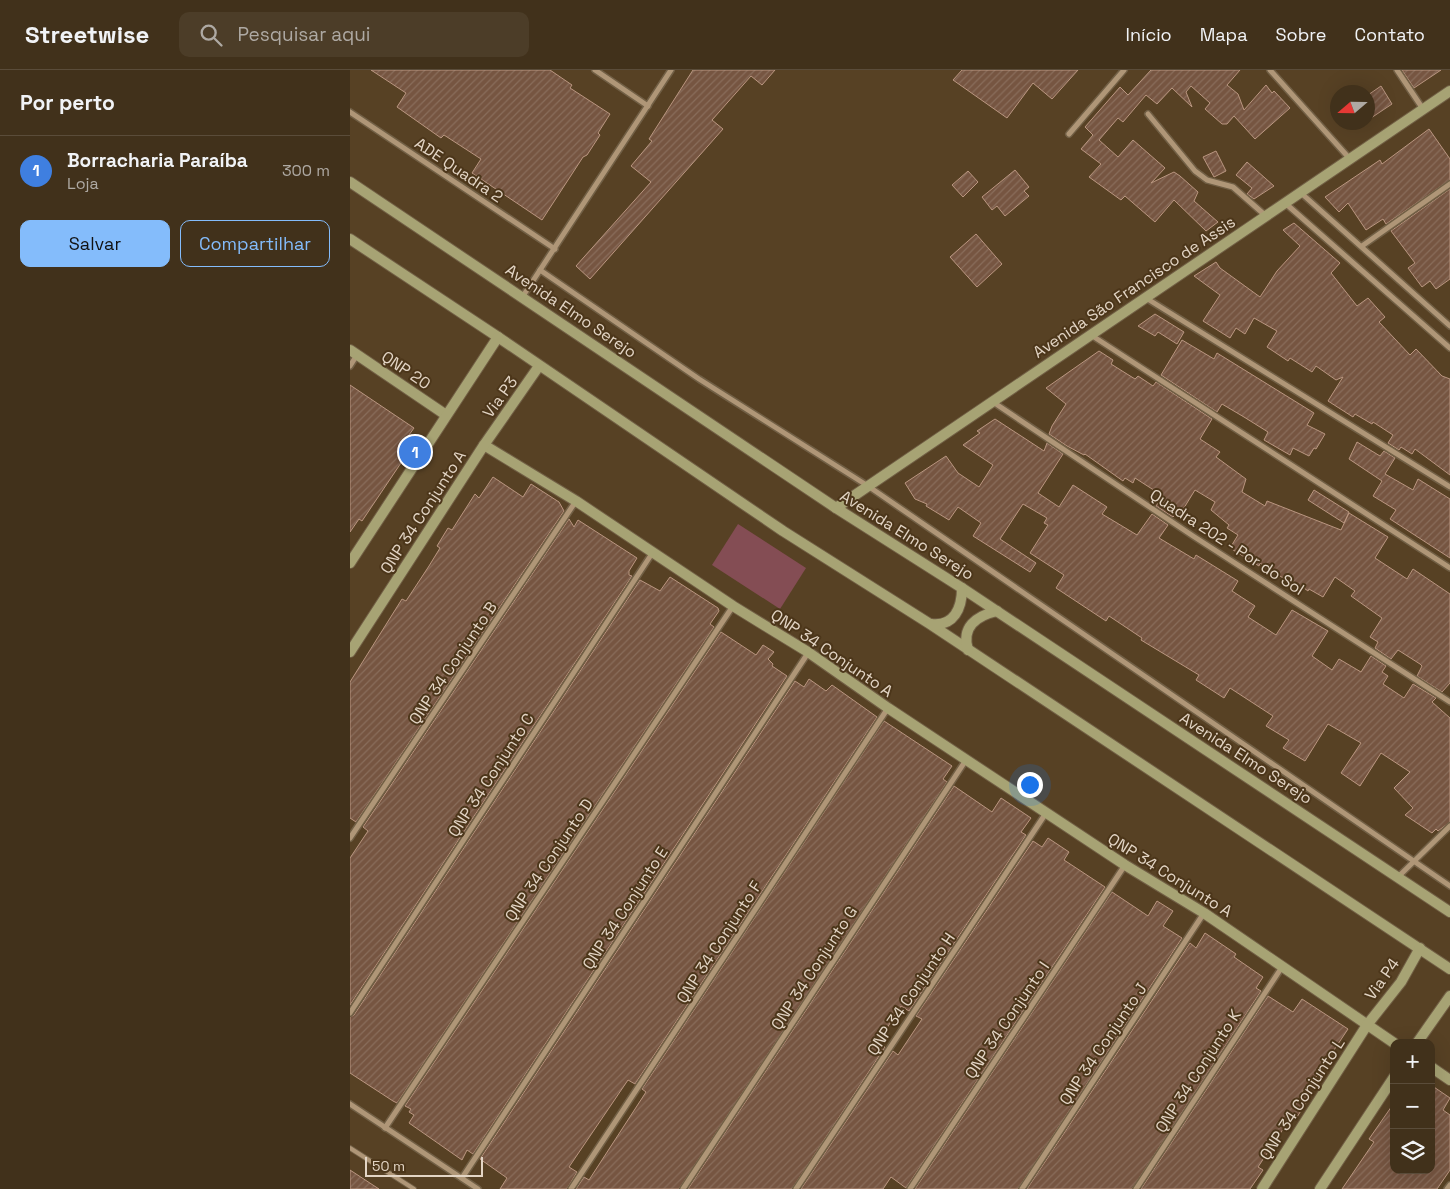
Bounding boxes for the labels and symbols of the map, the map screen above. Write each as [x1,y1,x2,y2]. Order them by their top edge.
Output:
north arrow [1330,85,1375,130]
street label: ADE Quadra 2 [411,133,507,207]
street label: Avenida São Francisco de Assis [1029,211,1239,363]
street label: Avenida Elmo Serejo [501,259,641,363]
street label: QNP 20 [377,346,435,394]
street label: Via P3 [478,372,522,422]
pin: 1 [399,433,431,471]
street label: QNP 34 Conjunto A [375,446,471,578]
street label: Quadra 202 - Por do Sol [1146,484,1308,600]
street label: Avenida Elmo Serejo [836,485,978,585]
street label: QNP 34 Conjunto B [404,598,502,728]
street label: QNP 34 Conjunto A [767,604,897,702]
street label: Avenida Elmo Serejo [1176,707,1316,809]
street label: QNP 34 Conjunto C [443,709,539,841]
your location [1017,772,1043,798]
street label: QNP 34 Conjunto D [500,795,598,925]
street label: QNP 34 Conjunto A [1104,828,1236,922]
street label: QNP 34 Conjunto E [577,843,673,973]
street label: QNP 34 Conjunto F [672,877,767,1007]
street label: QNP 34 Conjunto G [766,902,862,1034]
street label: QNP 34 Conjunto H [862,929,960,1059]
street label: Via P4 [1360,954,1404,1004]
street label: QNP 34 Conjunto I [960,957,1054,1083]
street label: QNP 34 Conjunto J [1054,979,1152,1109]
street label: QNP 34 Conjunto K [1150,1005,1246,1137]
street label: QNP 34 Conjunto L [1255,1034,1350,1164]
scale bar [365,1154,482,1177]

